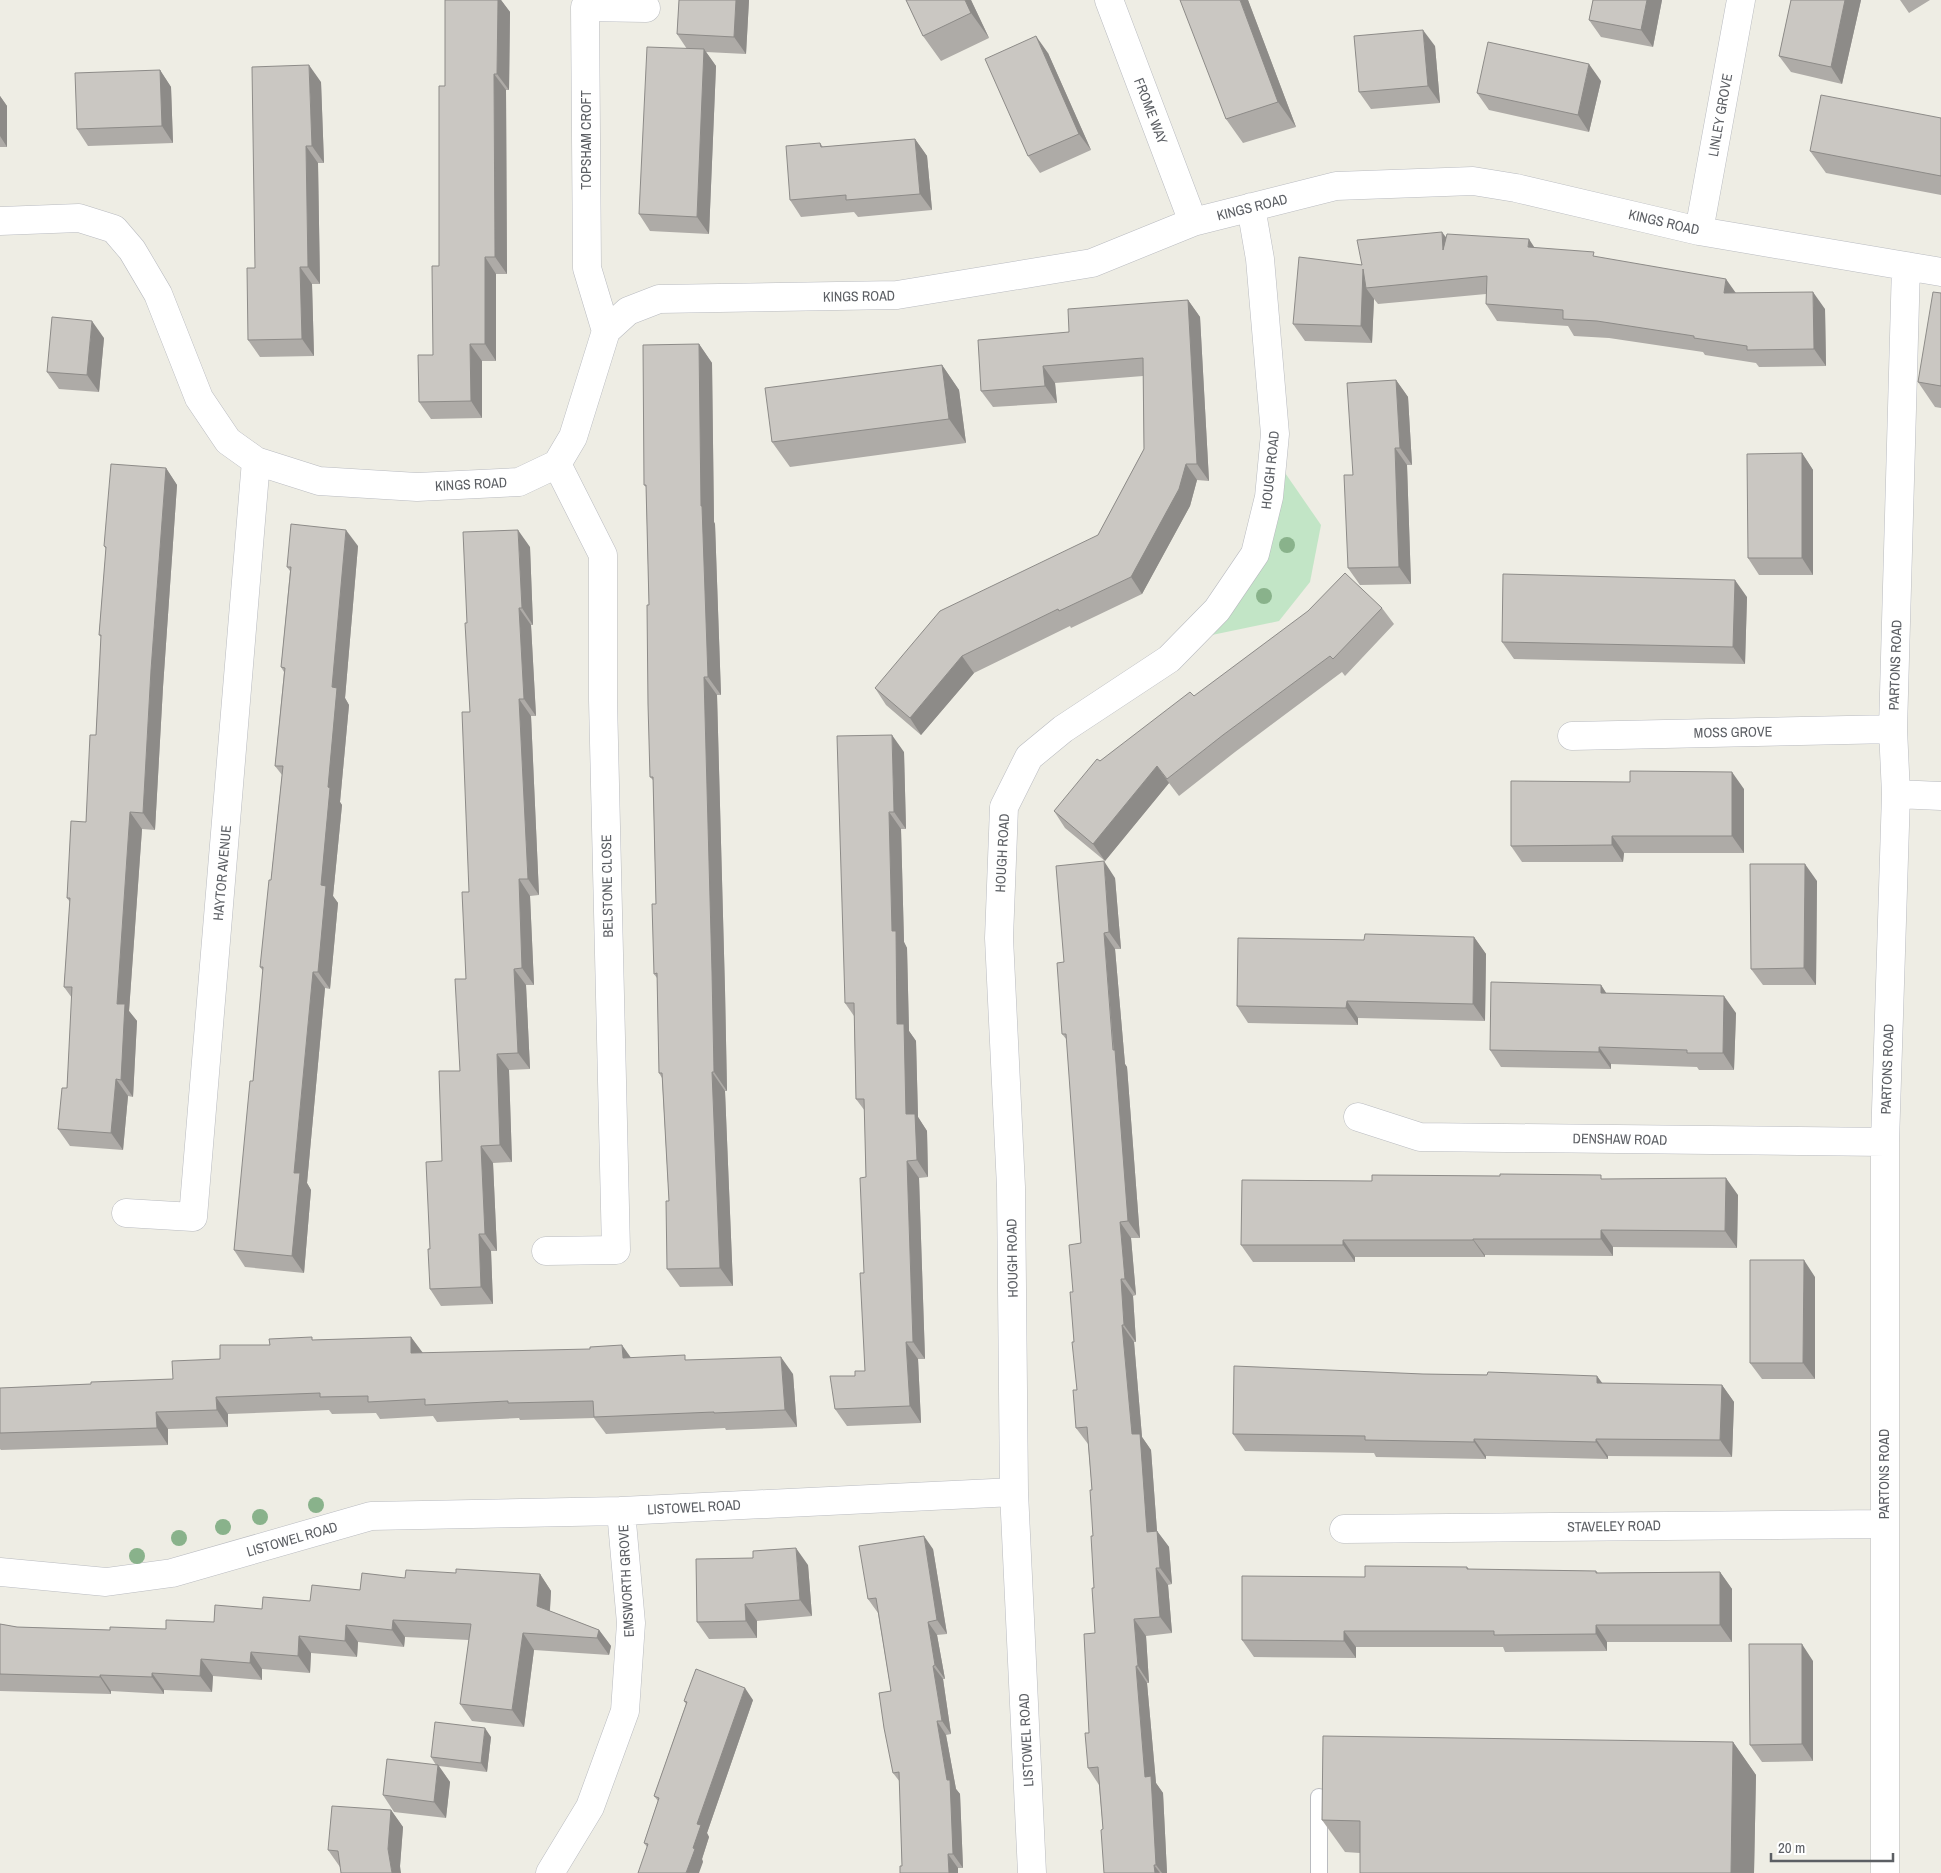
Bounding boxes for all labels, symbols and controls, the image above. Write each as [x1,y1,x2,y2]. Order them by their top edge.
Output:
street label: LINLEY GROVE [1704,72,1736,158]
street label: FROME WAY [1130,75,1172,147]
street label: TOPSHAM CROFT [577,90,595,190]
street label: KINGS ROAD [1215,190,1289,224]
street label: KINGS ROAD [1627,205,1701,239]
street label: KINGS ROAD [823,286,895,306]
street label: HOUGH ROAD [1257,430,1283,510]
street label: KINGS ROAD [435,473,507,495]
street label: PARTONS ROAD [1884,619,1906,711]
street label: MOSS GROVE [1694,722,1772,742]
street label: HOUGH ROAD [991,813,1013,893]
street label: HAYTOR AVENUE [209,825,235,921]
street label: BELSTONE CLOSE [597,834,617,938]
street label: PARTONS ROAD [1876,1023,1898,1115]
street label: DENSHAW ROAD [1573,1129,1667,1149]
street label: HOUGH ROAD [1002,1218,1022,1298]
street label: PARTONS ROAD [1875,1429,1893,1519]
street label: LISTOWEL ROAD [647,1496,741,1518]
street label: STAVELEY ROAD [1567,1516,1661,1536]
street label: LISTOWEL ROAD [244,1517,340,1561]
street label: EMSWORTH GROVE [614,1524,638,1638]
street label: LISTOWEL ROAD [1015,1693,1037,1787]
scale bar [1771,1830,1894,1862]
text: 20 m [1778,1837,1805,1858]

